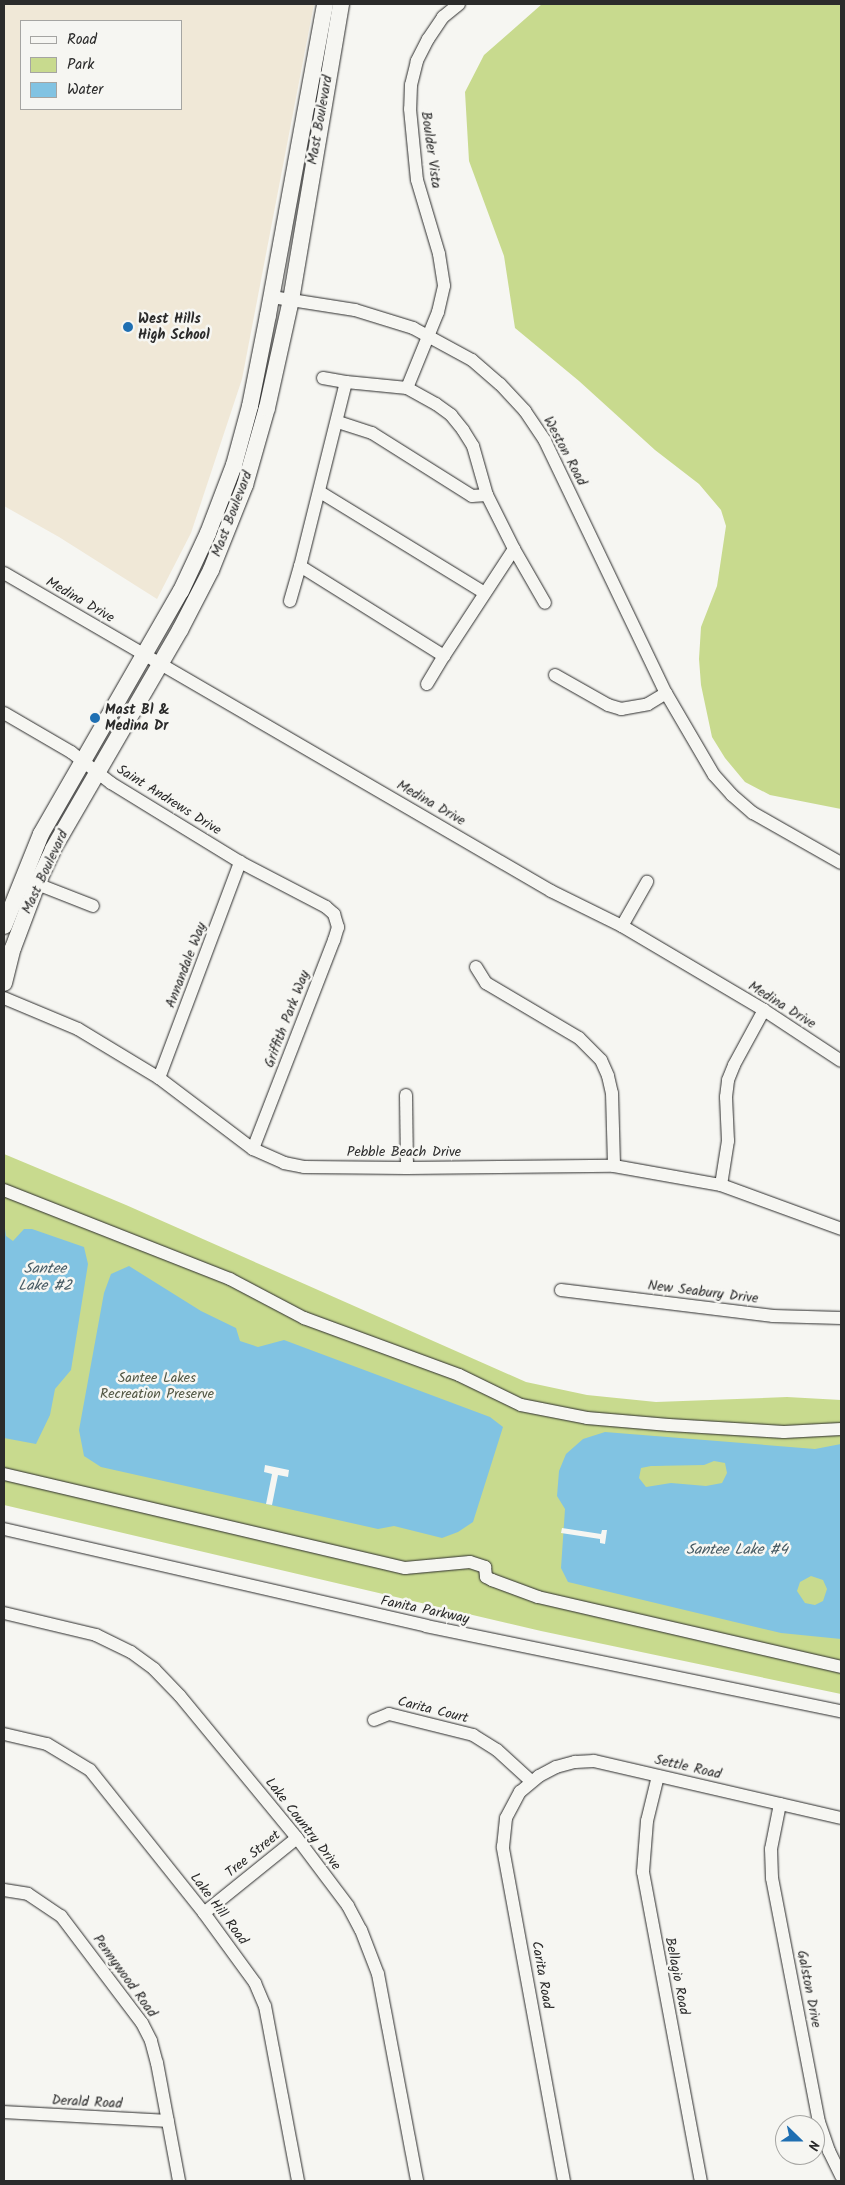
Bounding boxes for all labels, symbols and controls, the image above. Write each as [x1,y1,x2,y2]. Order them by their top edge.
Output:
legend [20,20,182,110]
text: Road [67,28,97,52]
text: Park [67,53,94,77]
street label: Mast Boulevard [304,74,336,166]
text: Water [67,78,103,102]
street label: Boulder Vista [417,110,445,190]
place label: West Hills High School [138,311,210,344]
marker: West Hills High School [122,321,134,333]
street label: Weston Road [540,413,590,489]
street label: Mast Boulevard [208,469,256,559]
street label: Medina Drive [43,574,117,626]
place label: Mast Bl & Medina Dr [105,702,170,734]
marker: Mast Bl & Medina Dr [89,712,101,724]
street label: Saint Andrews Drive [114,761,224,839]
street label: Medina Drive [394,777,468,829]
street label: Mast Boulevard [18,827,72,917]
street label: Annandale Way [162,920,210,1010]
street label: Griffith Park Way [261,968,313,1070]
street label: Medina Drive [745,978,819,1032]
street label: Pebble Beach Drive [347,1144,461,1160]
water label: Santee Lake #2 [18,1260,72,1295]
street label: New Seabury Drive [647,1277,759,1307]
park label: Santee Lakes Recreation Preserve [100,1370,214,1402]
water label: Santee Lake #4 [686,1542,788,1560]
street label: Fanita Parkway [379,1592,471,1628]
street label: Carita Court [396,1693,470,1727]
street label: Settle Road [653,1751,723,1783]
street label: Lake Country Drive [262,1774,344,1874]
street label: Tree Street [222,1827,284,1881]
street label: Lake Hill Road [186,1870,252,1948]
street label: Pennywood Road [89,1931,161,2021]
street label: Bellagio Road [661,1936,693,2016]
street label: Carita Road [528,1940,556,2010]
street label: Galston Drive [793,1949,825,2029]
street label: Derald Road [51,2092,123,2112]
north arrow [775,2115,825,2165]
text: N [801,2137,825,2153]

